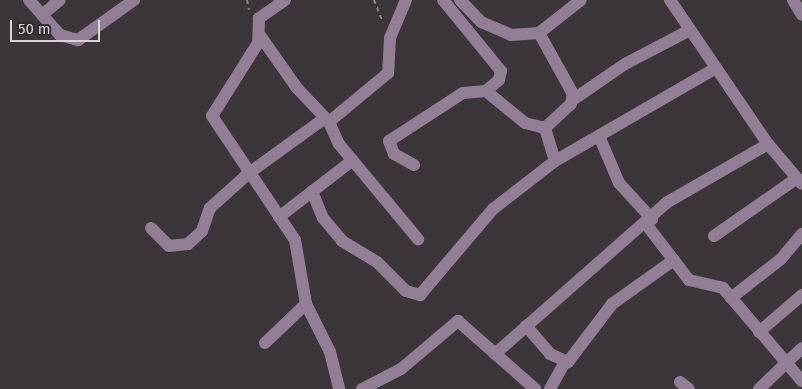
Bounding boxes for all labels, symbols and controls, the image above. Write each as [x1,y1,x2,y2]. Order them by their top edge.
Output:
scale bar [12,10,102,42]
text: 50 m [18,20,51,38]

